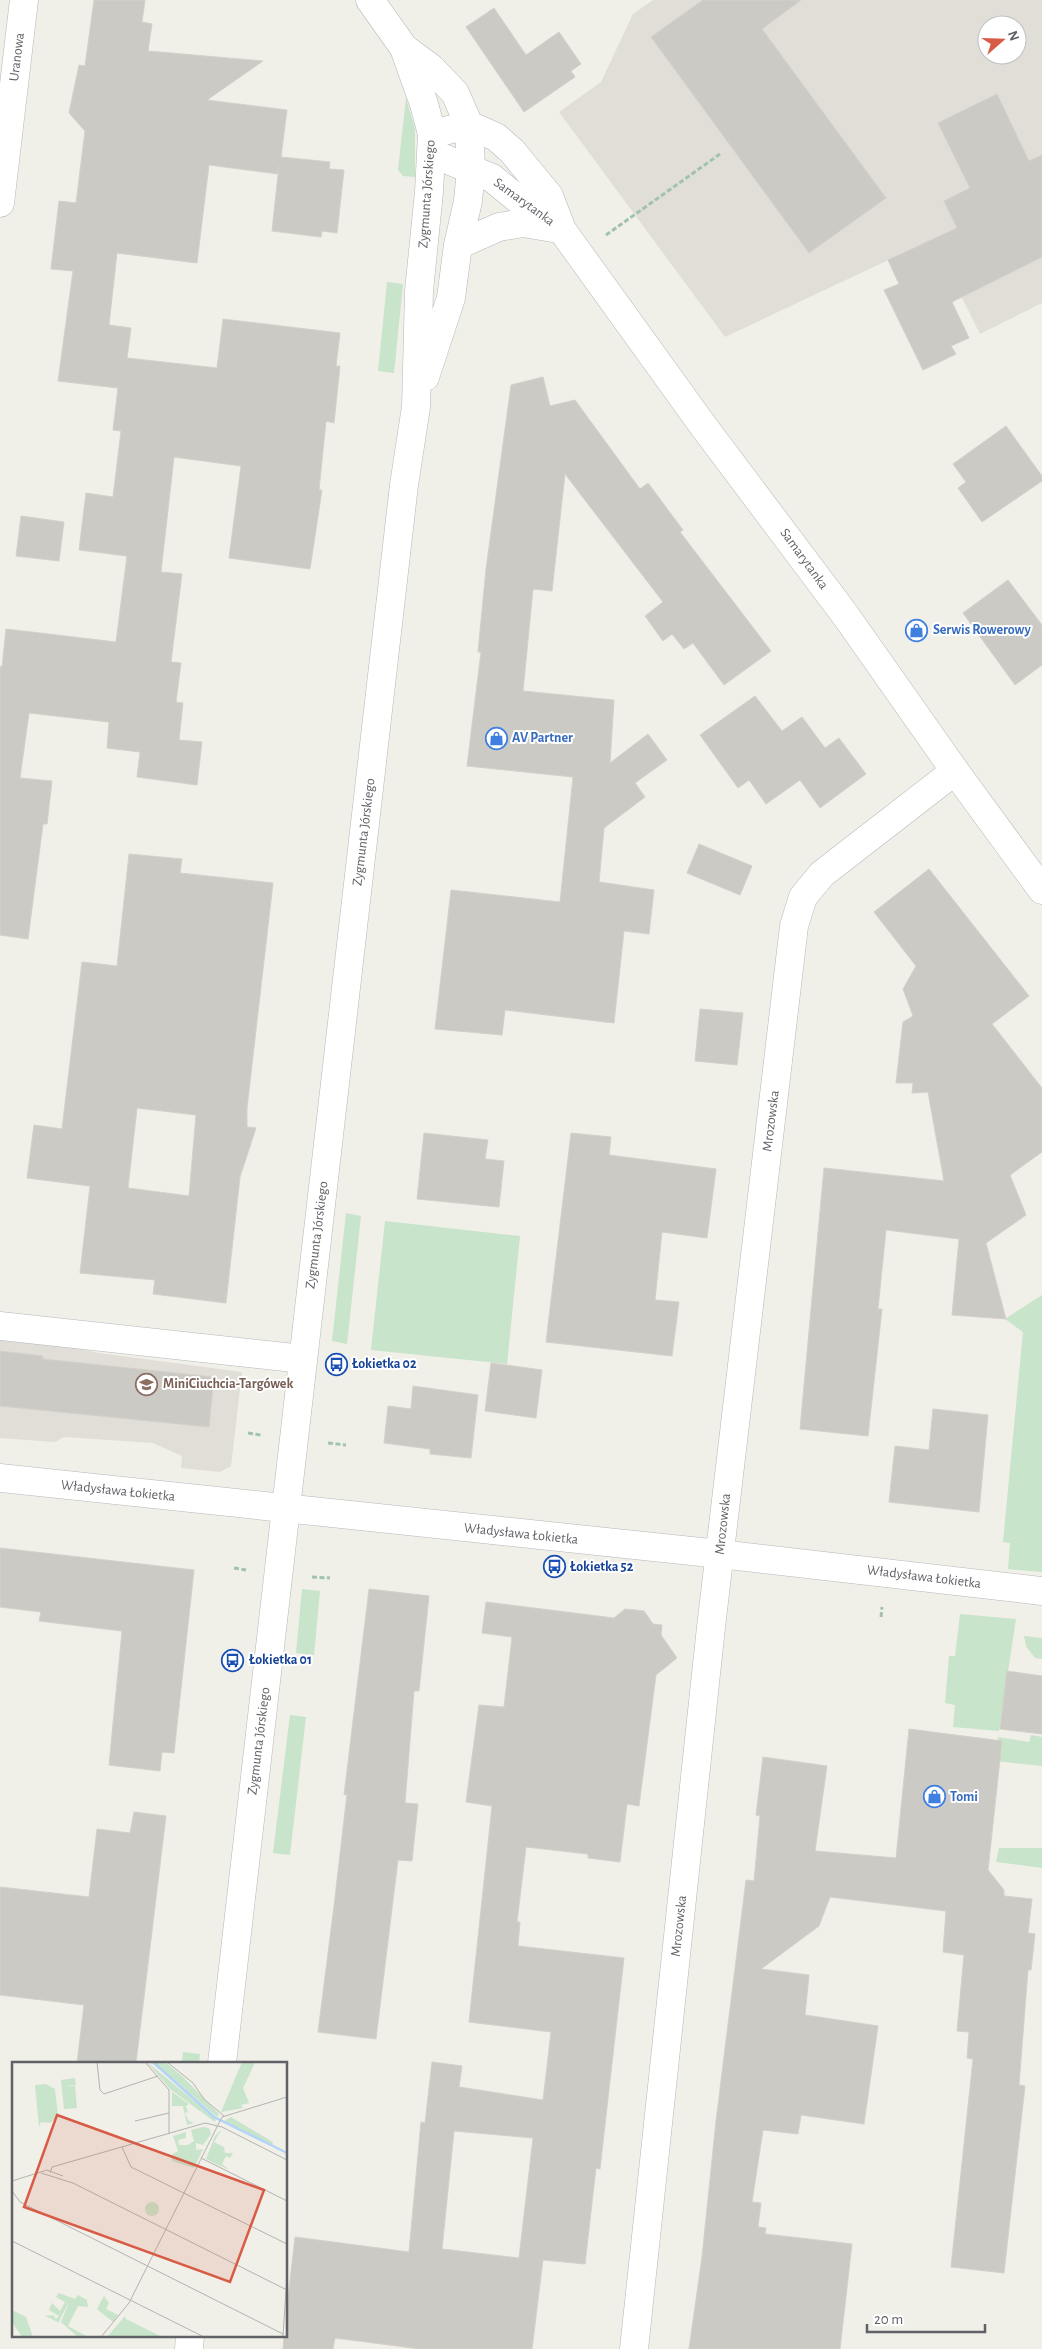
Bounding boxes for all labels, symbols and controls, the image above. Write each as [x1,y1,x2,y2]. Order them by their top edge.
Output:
north arrow [977,15,1027,65]
text: N [1005,29,1022,43]
street label: Uranowa [7,31,27,82]
street label: Zygmunta Jórskiego [416,139,438,249]
street label: Samarytanka [491,175,557,229]
street label: Samarytanka [777,526,831,592]
shop icon: Serwis Rowerowy [905,618,929,642]
place label: Serwis Rowerowy [933,623,1031,637]
shop icon: AV Partner [484,726,508,750]
place label: AV Partner [512,731,573,745]
street label: Zygmunta Jórskiego [350,777,378,887]
street label: Mrozowska [760,1089,782,1152]
street label: Zygmunta Jórskiego [303,1180,331,1290]
bus stop icon: Łokietka 02 [324,1352,348,1376]
place label: Łokietka 02 [351,1357,417,1371]
school or university icon: MiniCiuchcia-Targówek [135,1372,159,1396]
place label: MiniCiuchcia-Targówek [163,1377,293,1391]
street label: Władysława Łokietka [60,1478,176,1504]
street label: Mrozowska [713,1492,733,1555]
street label: Władysława Łokietka [463,1521,579,1547]
bus stop icon: Łokietka 52 [542,1555,566,1579]
place label: Łokietka 52 [569,1560,634,1574]
street label: Władysława Łokietka [866,1563,982,1591]
bus stop icon: Łokietka 01 [221,1648,245,1672]
place label: Łokietka 01 [248,1653,312,1667]
street label: Zygmunta Jórskiego [245,1686,273,1796]
shop icon: Tomi [922,1785,946,1809]
place label: Tomi [950,1790,978,1804]
street label: Mrozowska [669,1894,689,1957]
inset map [12,2062,288,2336]
scale bar [867,2302,984,2334]
text: 20 m [874,2312,903,2327]

